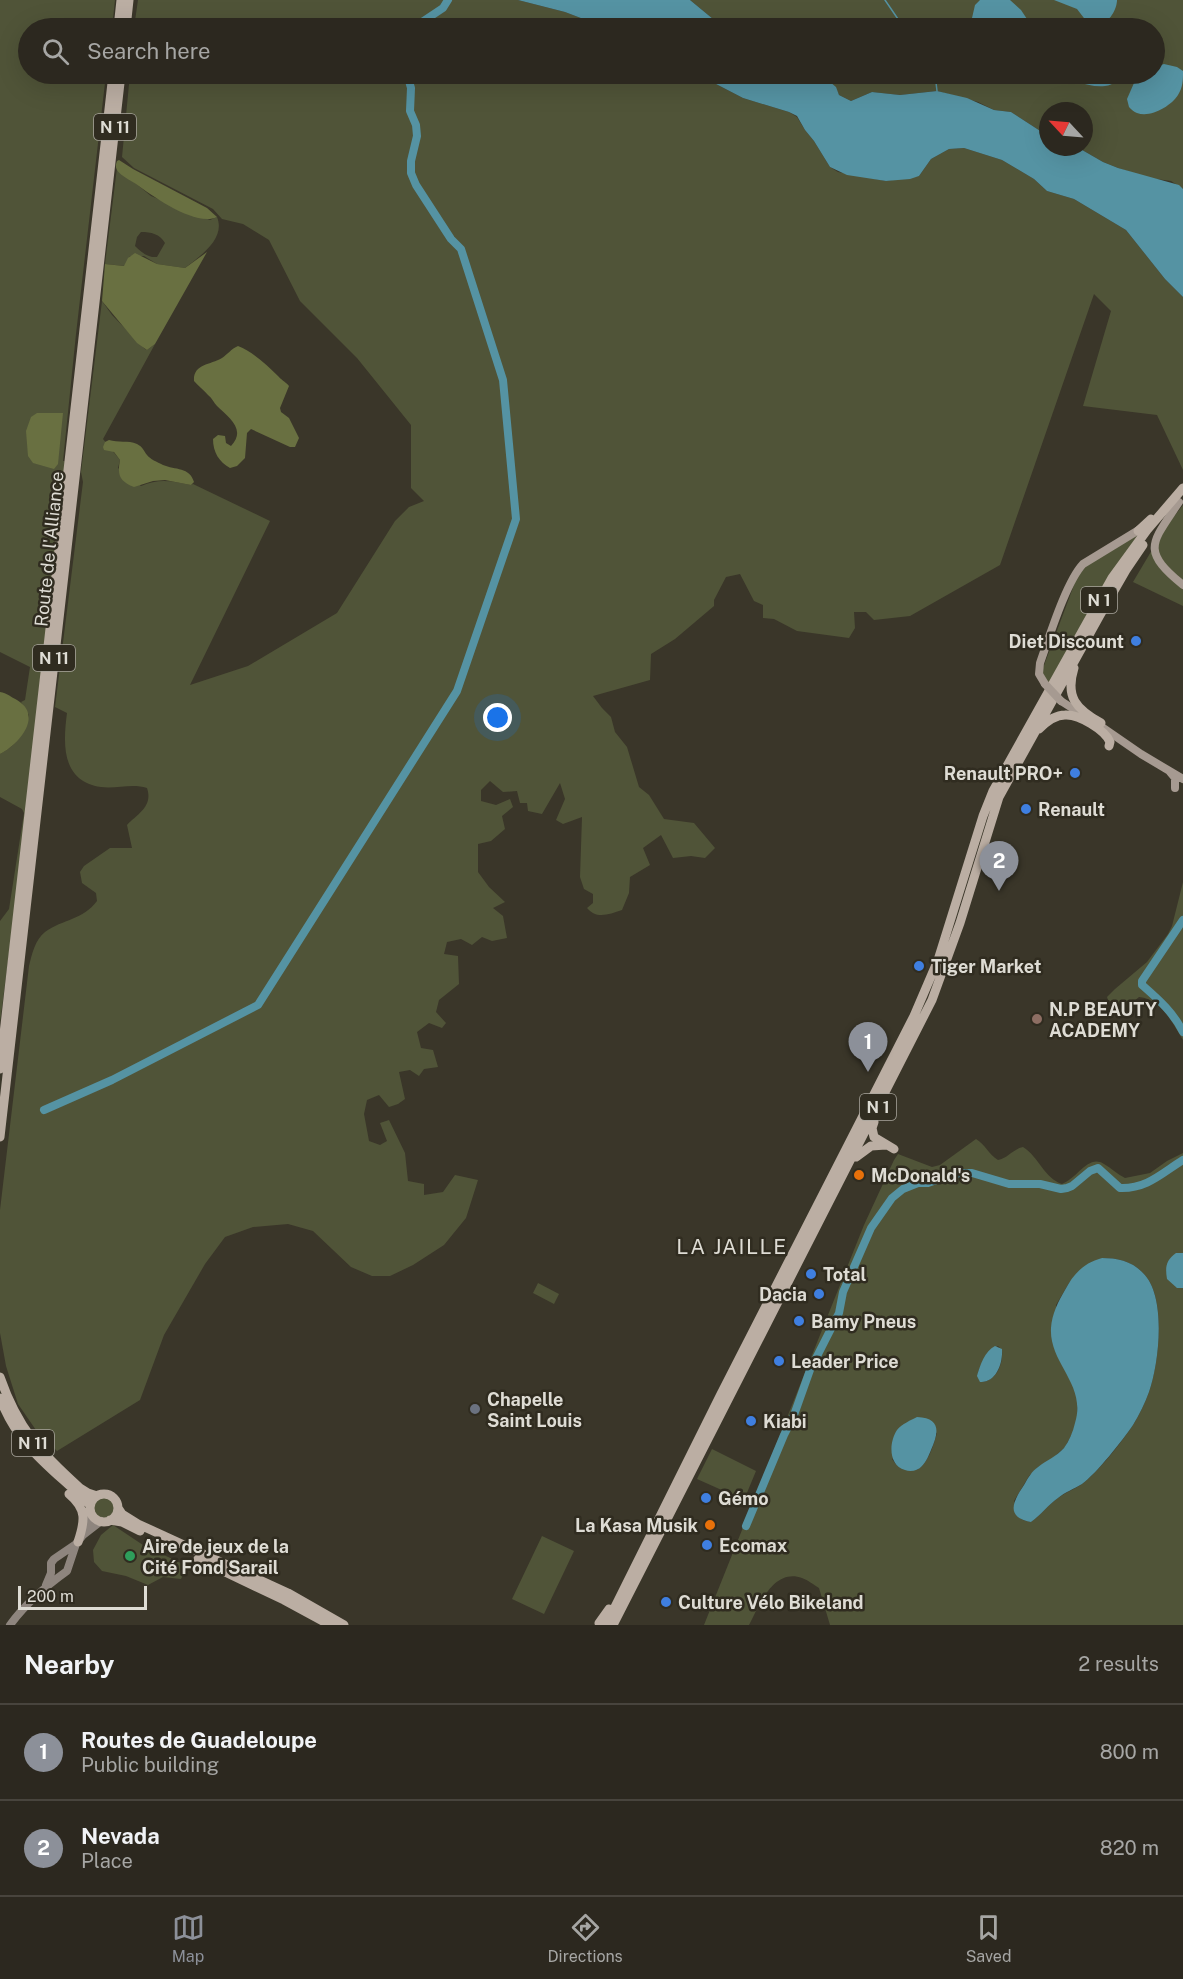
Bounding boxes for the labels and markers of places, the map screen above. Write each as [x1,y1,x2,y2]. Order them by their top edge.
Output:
place label: Diet Discount [1009,631,1124,652]
marker: Diet Discount [1129,634,1143,648]
place label: Renault PRO+ [944,763,1063,784]
marker: Renault PRO+ [1068,766,1082,780]
place label: Renault [1038,799,1105,820]
marker: Renault [1019,802,1033,816]
pin: 2 [980,842,1018,891]
place label: Tiger Market [931,956,1041,977]
marker: Tiger Market [912,959,926,973]
place label: N.P BEAUTY ACADEMY [1049,999,1157,1041]
marker: N.P BEAUTY ACADEMY [1030,1012,1044,1026]
pin: 1 [848,1022,888,1072]
place label: McDonald's [871,1165,970,1186]
marker: McDonald's [852,1168,866,1182]
place label: Total [823,1264,866,1285]
marker: Total [804,1267,818,1281]
place label: Dacia [759,1284,807,1305]
marker: Dacia [812,1287,826,1301]
place label: Bamy Pneus [811,1311,916,1332]
marker: Bamy Pneus [792,1314,806,1328]
place label: Leader Price [791,1351,899,1372]
marker: Leader Price [772,1354,786,1368]
place label: Chapelle Saint Louis [487,1389,582,1431]
marker: Chapelle Saint Louis [468,1402,482,1416]
place label: Kiabi [763,1411,807,1432]
marker: Kiabi [744,1414,758,1428]
place label: Gémo [718,1488,769,1509]
marker: Gémo [699,1491,713,1505]
place label: La Kasa Musik [575,1515,699,1536]
marker: La Kasa Musik [703,1518,717,1532]
place label: Ecomax [719,1535,788,1556]
place label: Aire de jeux de la Cité Fond Sarail [142,1536,289,1578]
marker: Ecomax [700,1538,714,1552]
marker: Aire de jeux de la Cité Fond Sarail [123,1549,137,1563]
place label: Culture Vélo Bikeland [678,1592,864,1613]
marker: Culture Vélo Bikeland [659,1595,673,1609]

